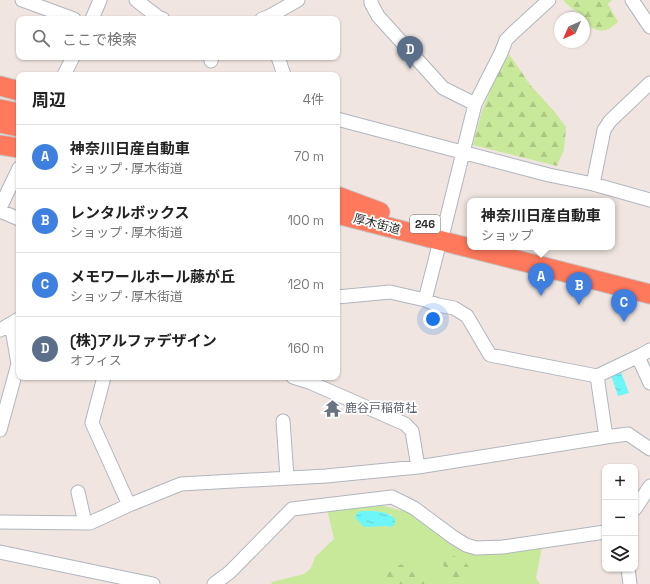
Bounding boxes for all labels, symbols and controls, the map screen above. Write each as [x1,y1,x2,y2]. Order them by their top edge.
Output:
north arrow [554,12,590,48]
search box [16,16,340,60]
icon: search [30,27,52,49]
text: ここで検索 [62,30,137,49]
pin: D [397,36,423,69]
text: 周辺 [32,89,66,111]
text: 4件 [303,91,324,108]
text: 神奈川日産自動車 [70,139,190,158]
text: A [41,148,49,165]
text: 70 m [294,148,324,165]
text: ショップ · 厚木街道 [70,160,183,177]
popup [467,198,615,250]
text: レンタルボックス [70,203,190,222]
text: 神奈川日産自動車 [481,206,601,225]
street label: 厚木街道 [352,210,402,238]
text: B [41,212,49,229]
text: 100 m [287,212,324,229]
road number: 246 [410,215,440,233]
text: ショップ · 厚木街道 [70,224,183,241]
text: ショップ [481,227,533,244]
pin: A [528,263,554,296]
text: メモワールホール藤が丘 [70,267,235,286]
pin: B [566,272,592,305]
text: C [41,276,49,293]
text: 120 m [288,276,324,293]
text: ショップ · 厚木街道 [70,288,183,305]
pin: C [611,289,637,322]
your location [423,309,443,329]
text: (株)アルファデザイン [70,331,217,350]
text: D [41,340,49,357]
text: 160 m [288,340,324,357]
text: オフィス [70,352,122,369]
temple icon: 鹿谷戸稲荷社 [322,398,342,418]
place label: 鹿谷戸稲荷社 [345,400,417,416]
map controls [602,464,638,572]
button: + [602,464,638,500]
button: − [602,500,638,536]
button: layers [602,536,638,572]

